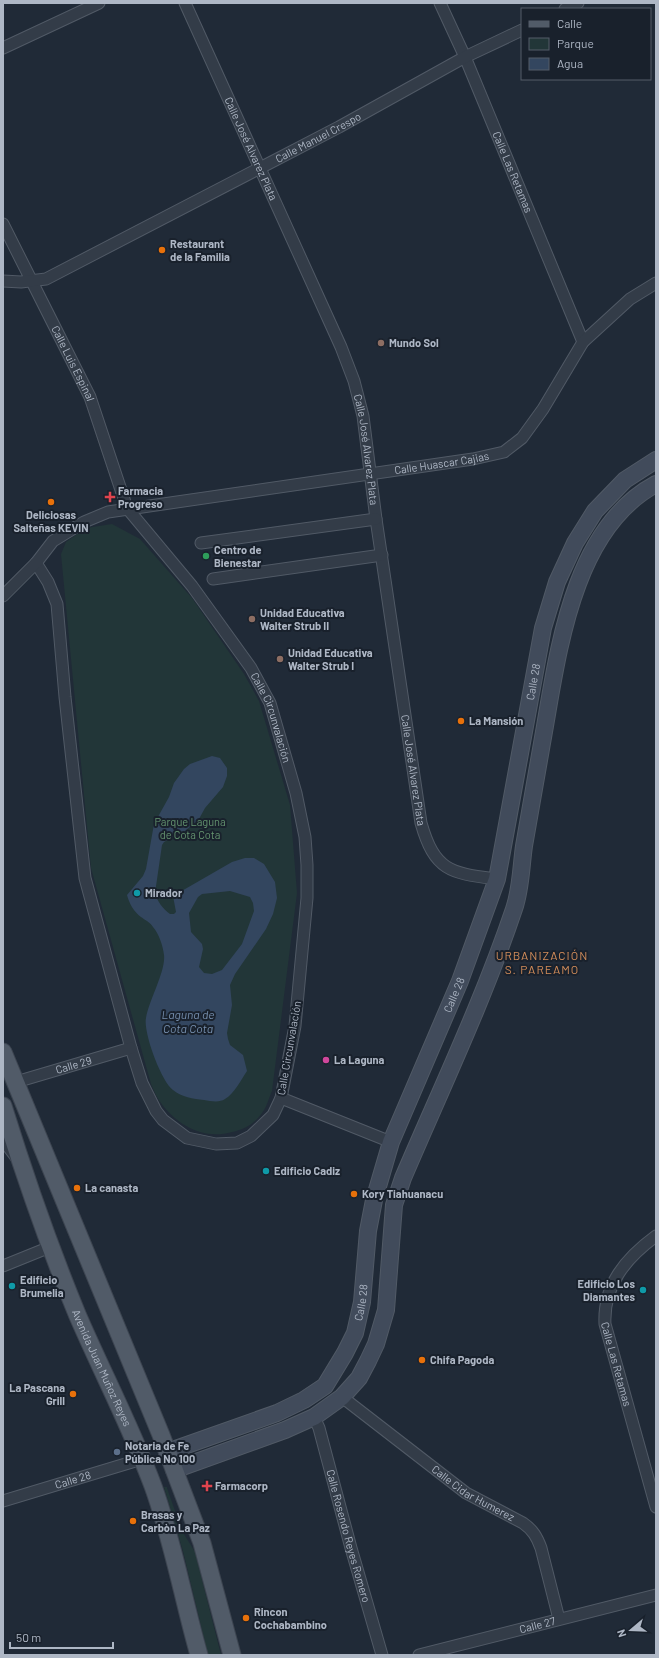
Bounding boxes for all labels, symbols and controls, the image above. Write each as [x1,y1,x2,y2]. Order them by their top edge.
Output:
legend [521,8,651,80]
text: Calle [557,16,582,30]
text: Parque [557,36,594,50]
text: Agua [557,56,583,70]
street label: Calle José Alvarez Plata [222,95,281,202]
street label: Calle Manuel Crespo [273,109,363,165]
street label: Calle Las Retamas [490,129,536,214]
place label: Restaurant de la Familia [170,237,230,263]
marker: Restaurant de la Familia [157,245,167,255]
street label: Calle Luis Espinal [49,323,98,402]
place label: Mundo Sol [389,336,439,349]
marker: Mundo Sol [376,338,386,348]
street label: Calle José Alvarez Plata [352,393,381,506]
street label: Calle Huascar Cajias [393,449,490,476]
place label: Farmacia Progreso [118,484,163,510]
marker: Farmacia Progreso [105,492,115,502]
marker: Deliciosas Salteñas KEVIN [46,497,56,507]
place label: Deliciosas Salteñas KEVIN [13,508,89,534]
place label: Centro de Bienestar [214,543,262,569]
marker: Centro de Bienestar [201,551,211,561]
place label: Unidad Educativa Walter Strub II [260,606,345,632]
marker: Unidad Educativa Walter Strub II [247,614,257,624]
place label: Unidad Educativa Walter Strub I [288,646,373,672]
marker: Unidad Educativa Walter Strub I [275,654,285,664]
street label: Calle 28 [523,662,542,701]
street label: Calle Circunvalación [249,670,294,764]
street label: Calle José Alvarez Plata [399,714,428,827]
place label: La Mansión [469,714,523,727]
marker: La Mansión [456,716,466,726]
park label: Parque Laguna de Cota Cota [154,815,226,841]
place label: Mirador [145,886,183,899]
marker: Mirador [132,888,142,898]
district label: URBANIZACIÓN S. PAREAMO [496,948,588,976]
street label: Calle 28 [440,975,467,1014]
street label: Calle Circunvalación [274,1000,303,1096]
water label: Laguna de Cota Cota [162,1007,214,1035]
street label: Calle 29 [54,1053,93,1076]
place label: La Laguna [334,1053,385,1066]
marker: La Laguna [321,1055,331,1065]
place label: Edificio Cadiz [274,1164,340,1177]
marker: Edificio Cadiz [261,1166,271,1176]
place label: La canasta [85,1181,139,1194]
marker: La canasta [72,1183,82,1193]
place label: Kory Tiahuanacu [362,1187,443,1200]
marker: Kory Tiahuanacu [349,1189,359,1199]
place label: Edificio Brumelia [20,1273,64,1299]
place label: Edificio Los Diamantes [578,1277,635,1303]
marker: Edificio Brumelia [7,1281,17,1291]
street label: Calle 28 [351,1283,370,1322]
marker: Edificio Los Diamantes [638,1285,648,1295]
street label: Avenida Juan Muñoz Reyes [70,1307,134,1428]
street label: Calle Las Retamas [599,1320,635,1408]
place label: Chifa Pagoda [430,1353,494,1366]
marker: Chifa Pagoda [417,1355,427,1365]
place label: La Pascana Grill [9,1381,65,1407]
marker: La Pascana Grill [68,1389,78,1399]
place label: Notaria de Fe Pública No 100 [125,1439,195,1465]
marker: Notaria de Fe Pública No 100 [112,1447,122,1457]
street label: Calle Cidar Humerez [429,1462,517,1523]
street label: Calle 28 [53,1468,93,1491]
street label: Calle Rosendo Reyes Romero [324,1468,373,1604]
place label: Farmacorp [215,1479,268,1492]
marker: Farmacorp [202,1481,212,1491]
place label: Brasas y Carbòn La Paz [141,1508,210,1534]
marker: Brasas y Carbòn La Paz [128,1516,138,1526]
place label: Rincon Cochabambino [254,1605,327,1631]
north arrow [611,1610,651,1650]
marker: Rincon Cochabambino [241,1613,251,1623]
street label: Calle 27 [518,1614,556,1635]
scale bar [10,1624,113,1650]
text: N [614,1628,628,1639]
text: 50 m [16,1630,41,1644]

